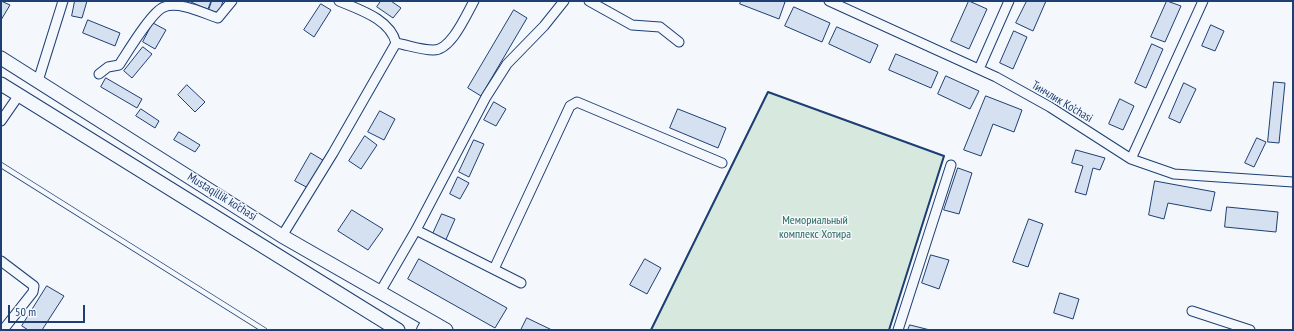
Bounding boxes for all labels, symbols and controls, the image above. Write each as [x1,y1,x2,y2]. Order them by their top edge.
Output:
street label: Тинчлик Ko’chasi [1029,78,1095,126]
street label: Mustaqillik ko’chasi [185,170,259,224]
park label: Мемориальный комплекс Хотира [779,214,851,242]
scale bar [10,297,87,323]
text: 50 m [15,304,36,319]

